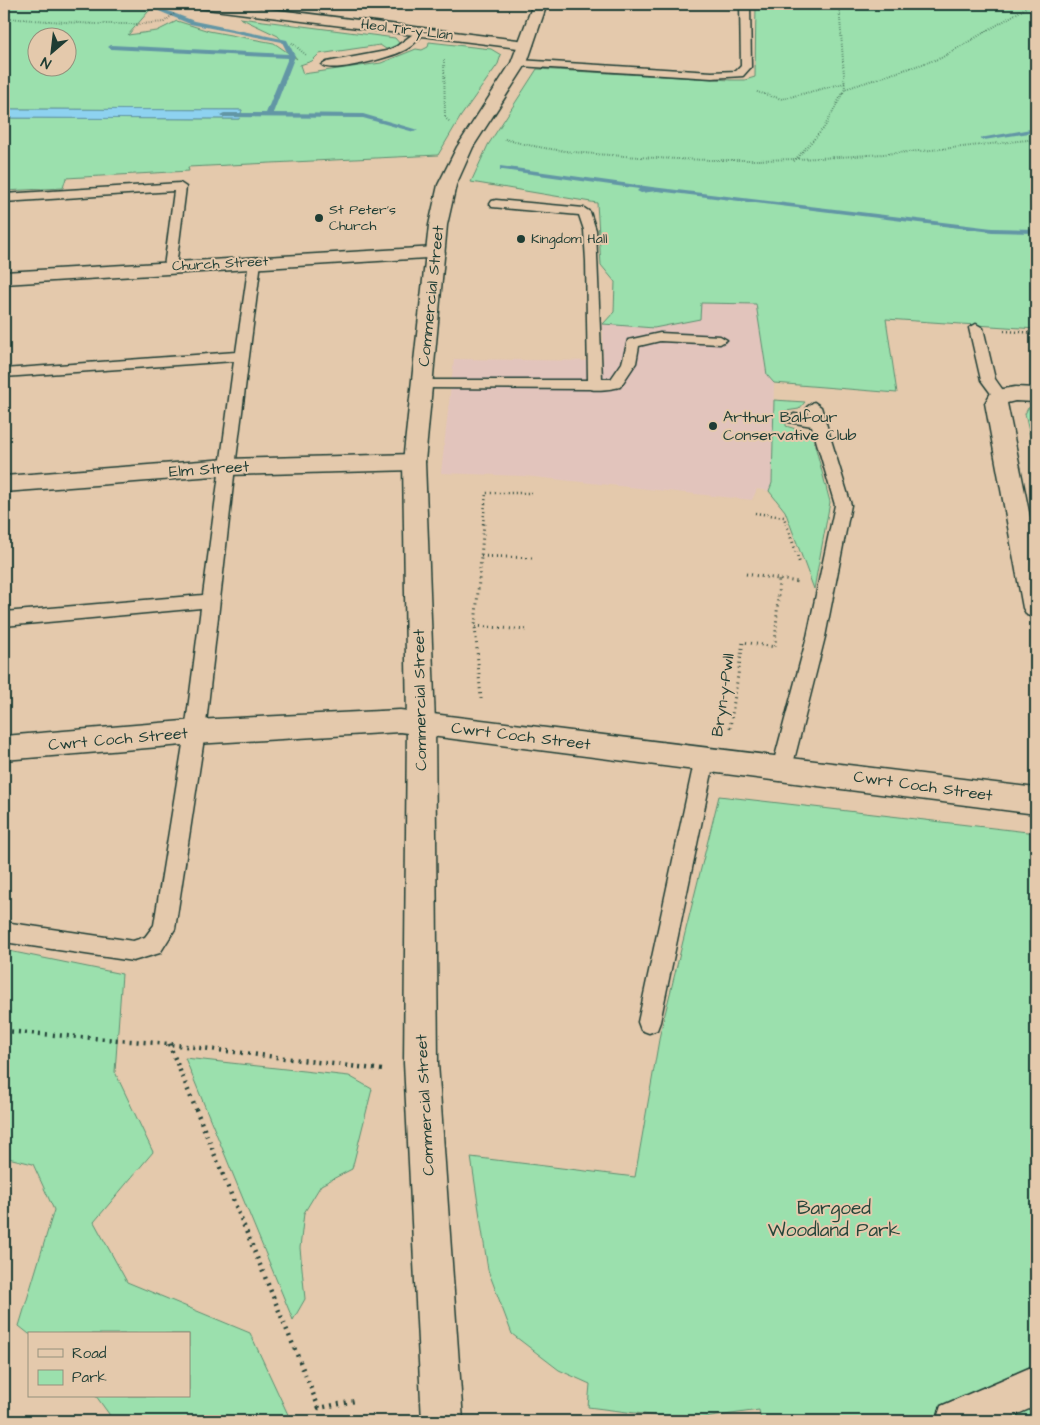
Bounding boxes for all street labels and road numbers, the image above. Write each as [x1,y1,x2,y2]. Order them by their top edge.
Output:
street label: Heol Tir-y-Llan [360,14,454,46]
street label: Commercial Street [413,224,449,368]
street label: Church Street [171,251,269,277]
street label: Elm Street [168,455,250,483]
street label: Commercial Street [408,628,432,771]
street label: Bryn-y-Pwll [706,652,741,738]
street label: Cwrt Coch Street [450,717,592,756]
street label: Cwrt Coch Street [47,722,189,756]
street label: Cwrt Coch Street [852,765,994,807]
street label: Commercial Street [410,1033,440,1176]

